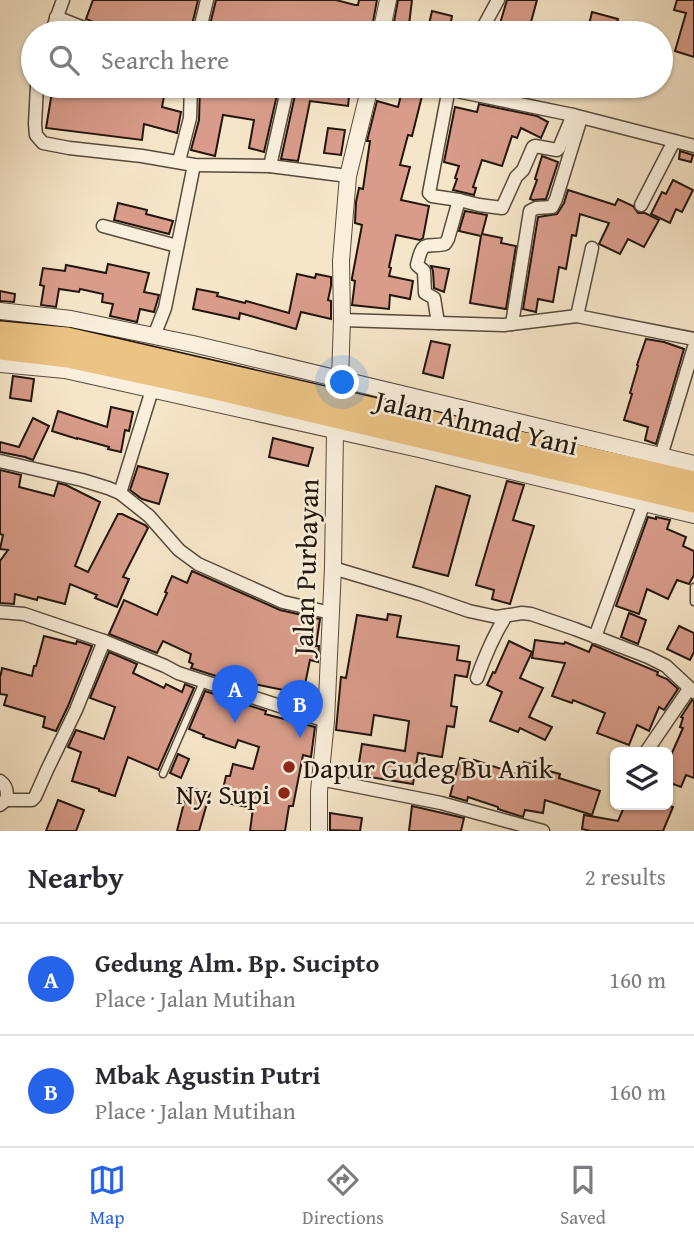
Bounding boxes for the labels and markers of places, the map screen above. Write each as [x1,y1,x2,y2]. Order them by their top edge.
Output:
pin: A [212,665,258,723]
pin: B [277,680,323,738]
place label: Dapur Gudeg Bu Anik [303,747,554,788]
marker: Dapur Gudeg Bu Anik [281,759,297,775]
place label: Ny. Supi [176,773,270,814]
marker: Ny. Supi [276,785,292,801]

